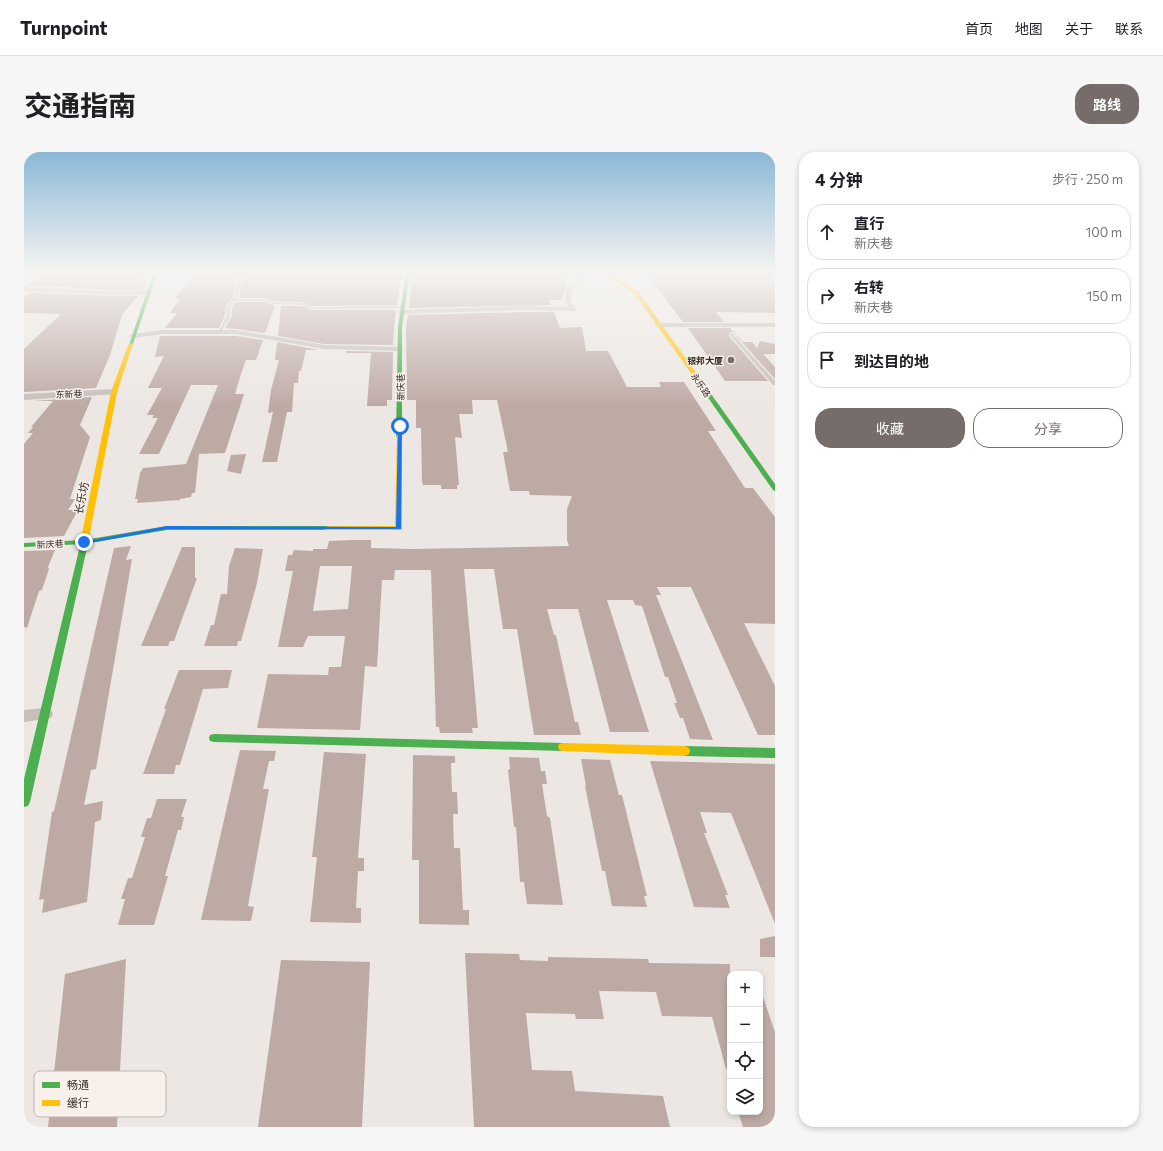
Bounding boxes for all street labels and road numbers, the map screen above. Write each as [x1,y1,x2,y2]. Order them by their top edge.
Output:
street label: 永乐路 [689,371,713,399]
street label: 新庆巷 [395,373,406,401]
street label: 东新巷 [55,388,83,400]
street label: 长乐坊 [71,481,91,515]
street label: 新庆巷 [36,538,64,550]

